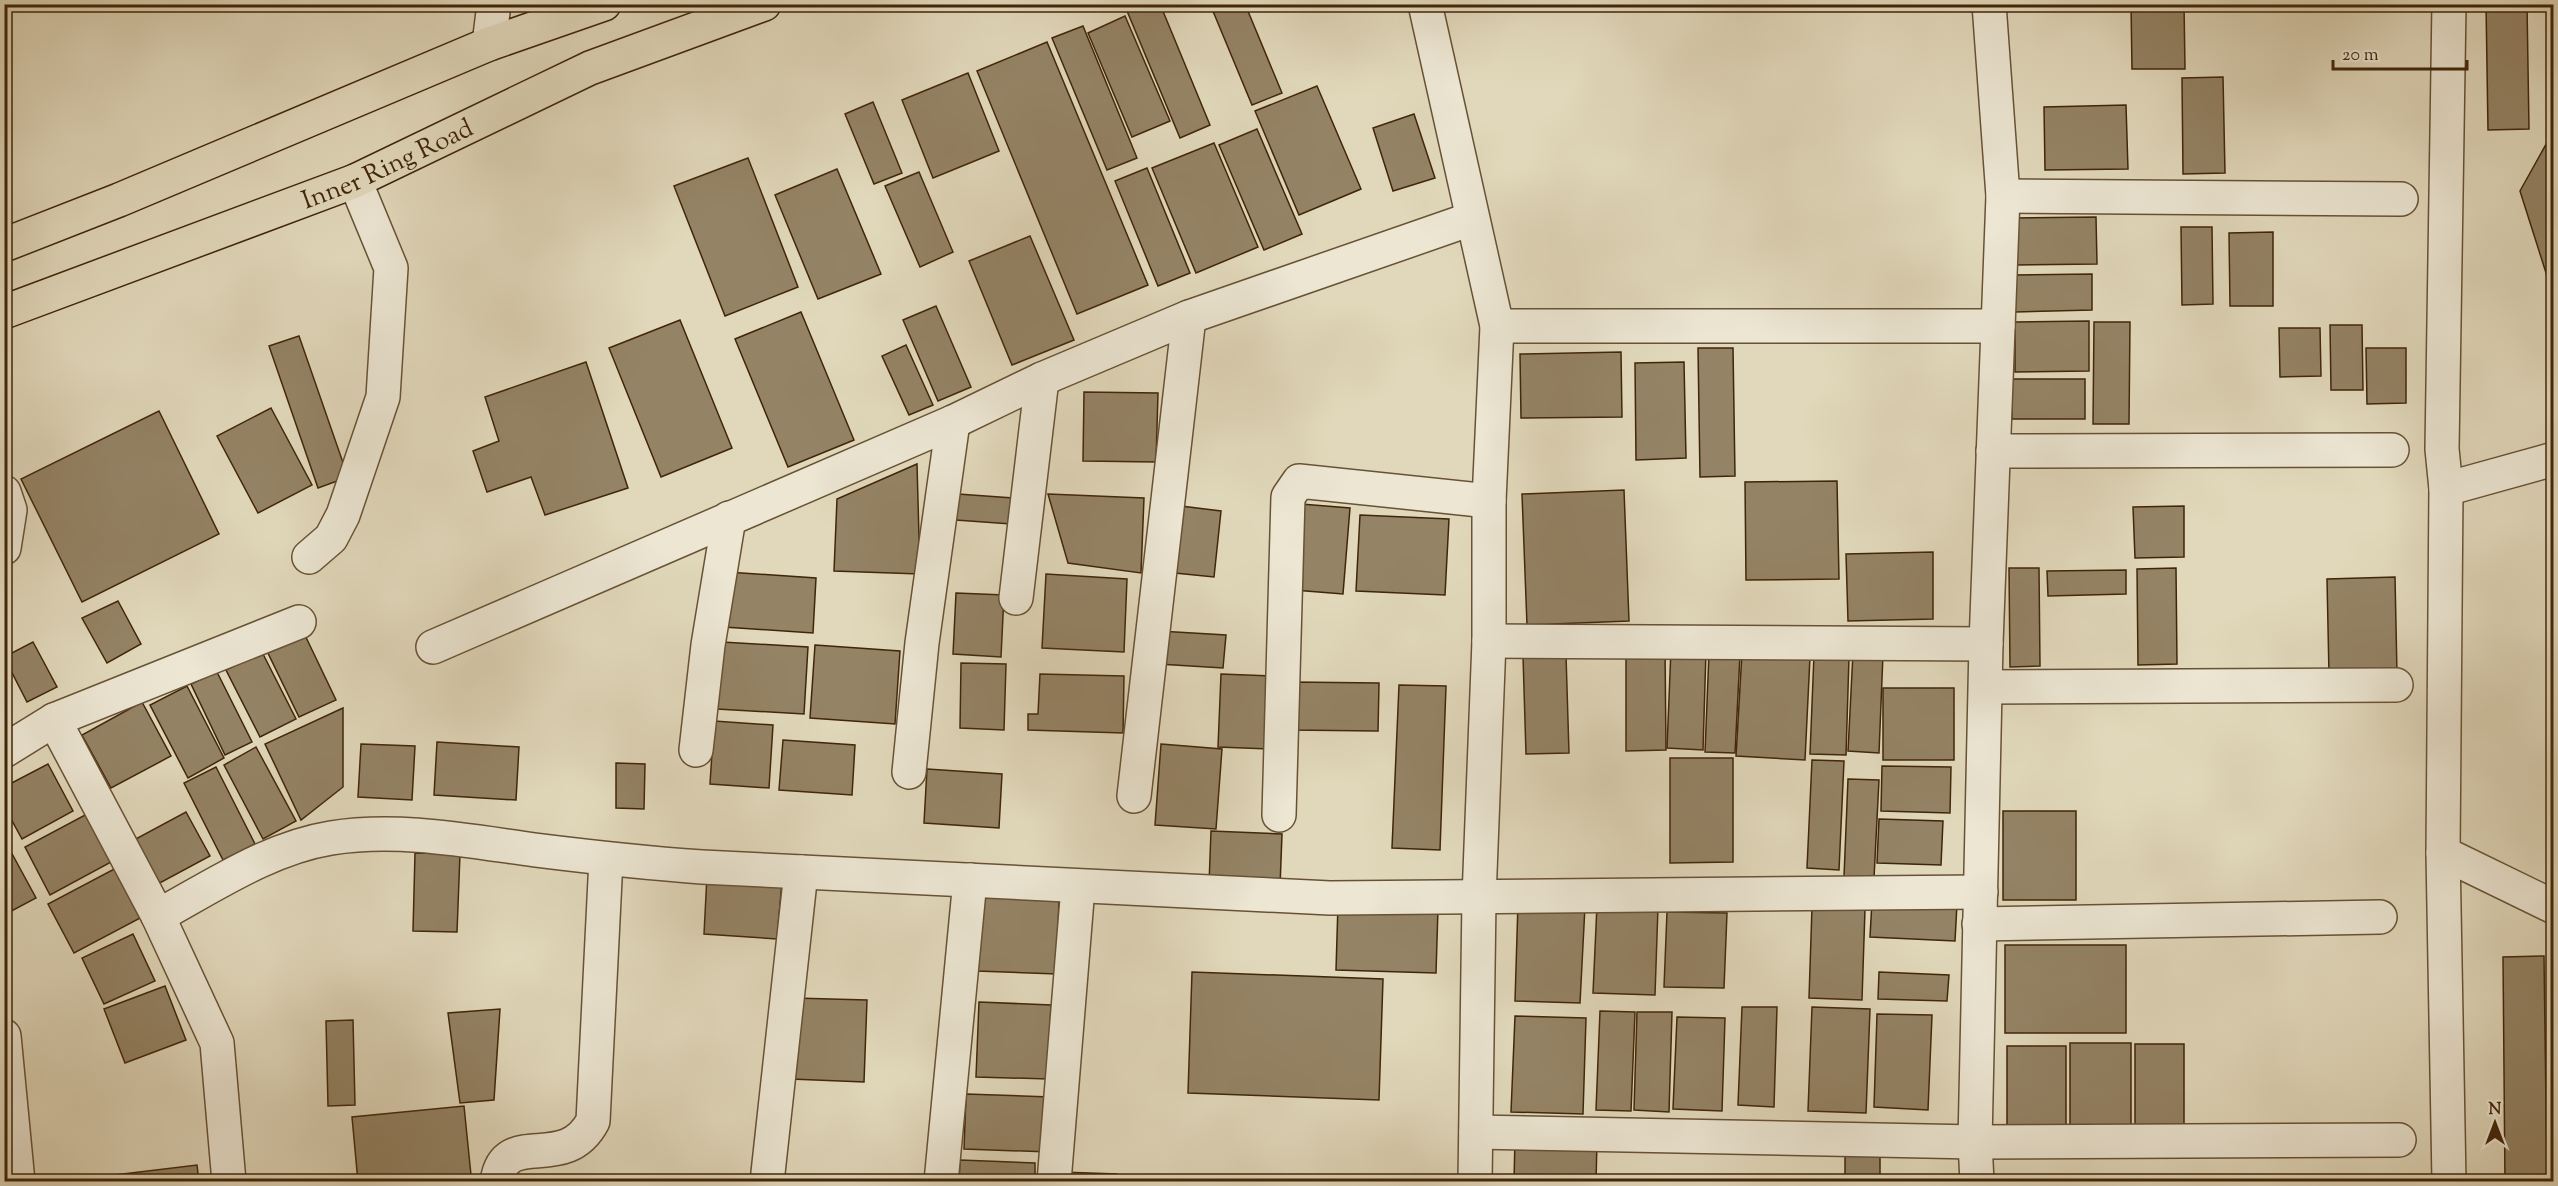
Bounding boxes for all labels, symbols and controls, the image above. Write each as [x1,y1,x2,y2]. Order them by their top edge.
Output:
scale bar [2333,33,2466,71]
text: 20 m [2342,43,2379,69]
street label: Inner Ring Road [297,111,480,220]
north arrow [2465,1093,2525,1153]
text: N [2489,1099,2502,1122]

